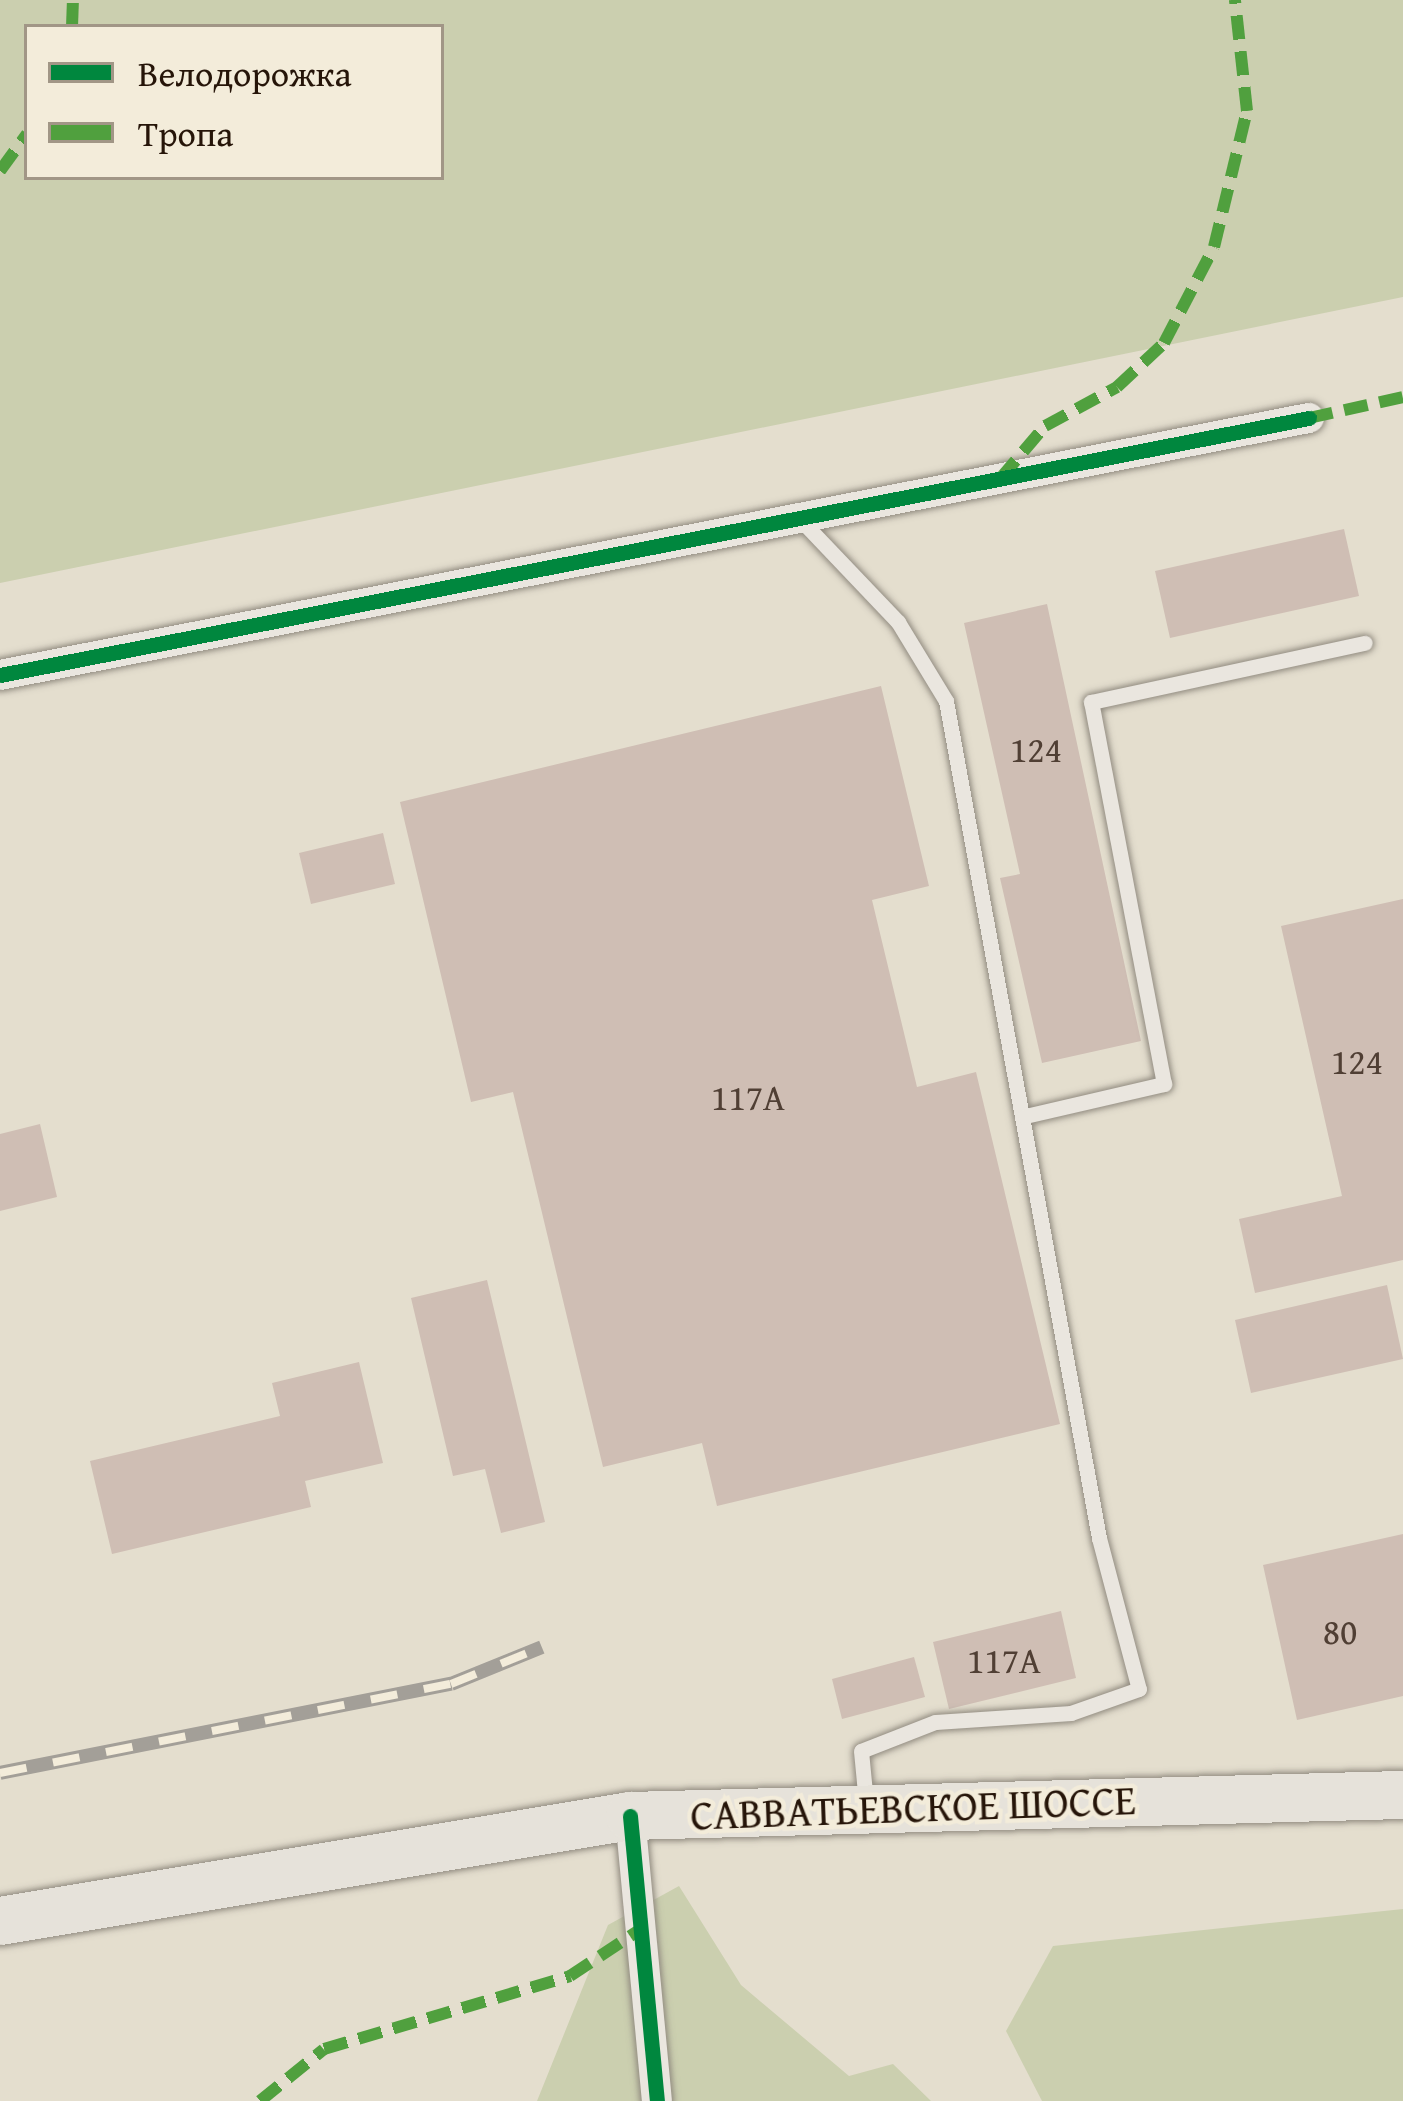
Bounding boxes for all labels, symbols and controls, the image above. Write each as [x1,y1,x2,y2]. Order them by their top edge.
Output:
legend [24,24,444,180]
text: Велодорожка [138,46,352,99]
text: Тропа [138,106,233,159]
house number: 124 [1010,727,1062,771]
house number: 124 [1331,1039,1383,1083]
house number: 117А [711,1075,785,1119]
house number: 80 [1323,1609,1357,1653]
house number: 117А [967,1638,1041,1682]
street label: САВВАТЬЕВСКОЕ ШОССЕ [690,1774,1136,1840]

